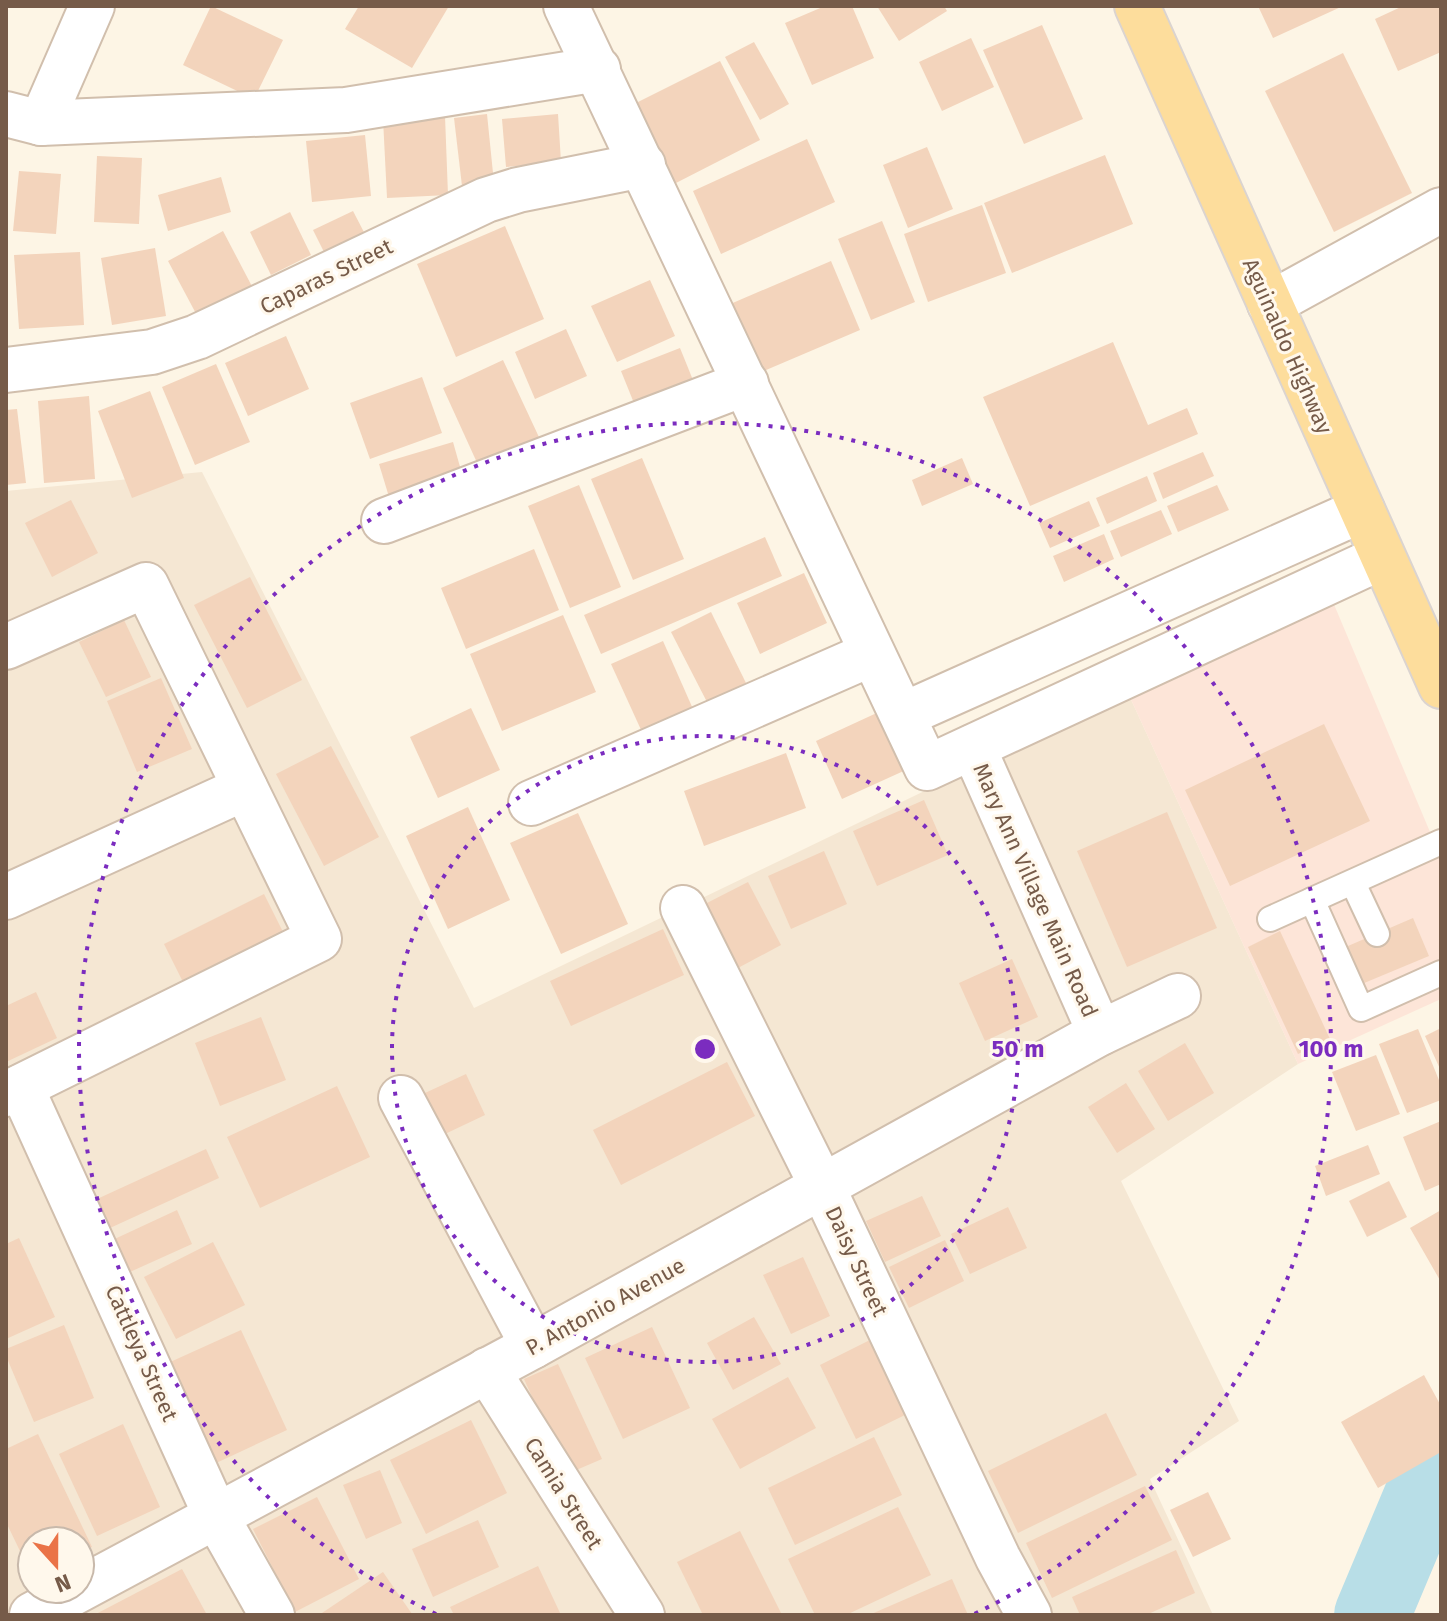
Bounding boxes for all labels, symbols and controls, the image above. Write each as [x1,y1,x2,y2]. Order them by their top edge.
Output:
street label: Caparas Street [256,233,397,320]
street label: Aguinaldo Highway [1237,254,1338,438]
street label: Mary Ann Village Main Road [967,759,1104,1021]
centre of rings [691,1035,719,1063]
text: 50 m [992,1035,1044,1063]
text: 100 m [1298,1035,1364,1063]
street label: Daisy Street [819,1202,894,1321]
street label: P. Antonio Avenue [521,1251,690,1361]
street label: Cattleya Street [100,1281,184,1425]
street label: Camia Street [519,1432,609,1554]
north arrow [16,1525,96,1605]
text: N [51,1568,75,1598]

